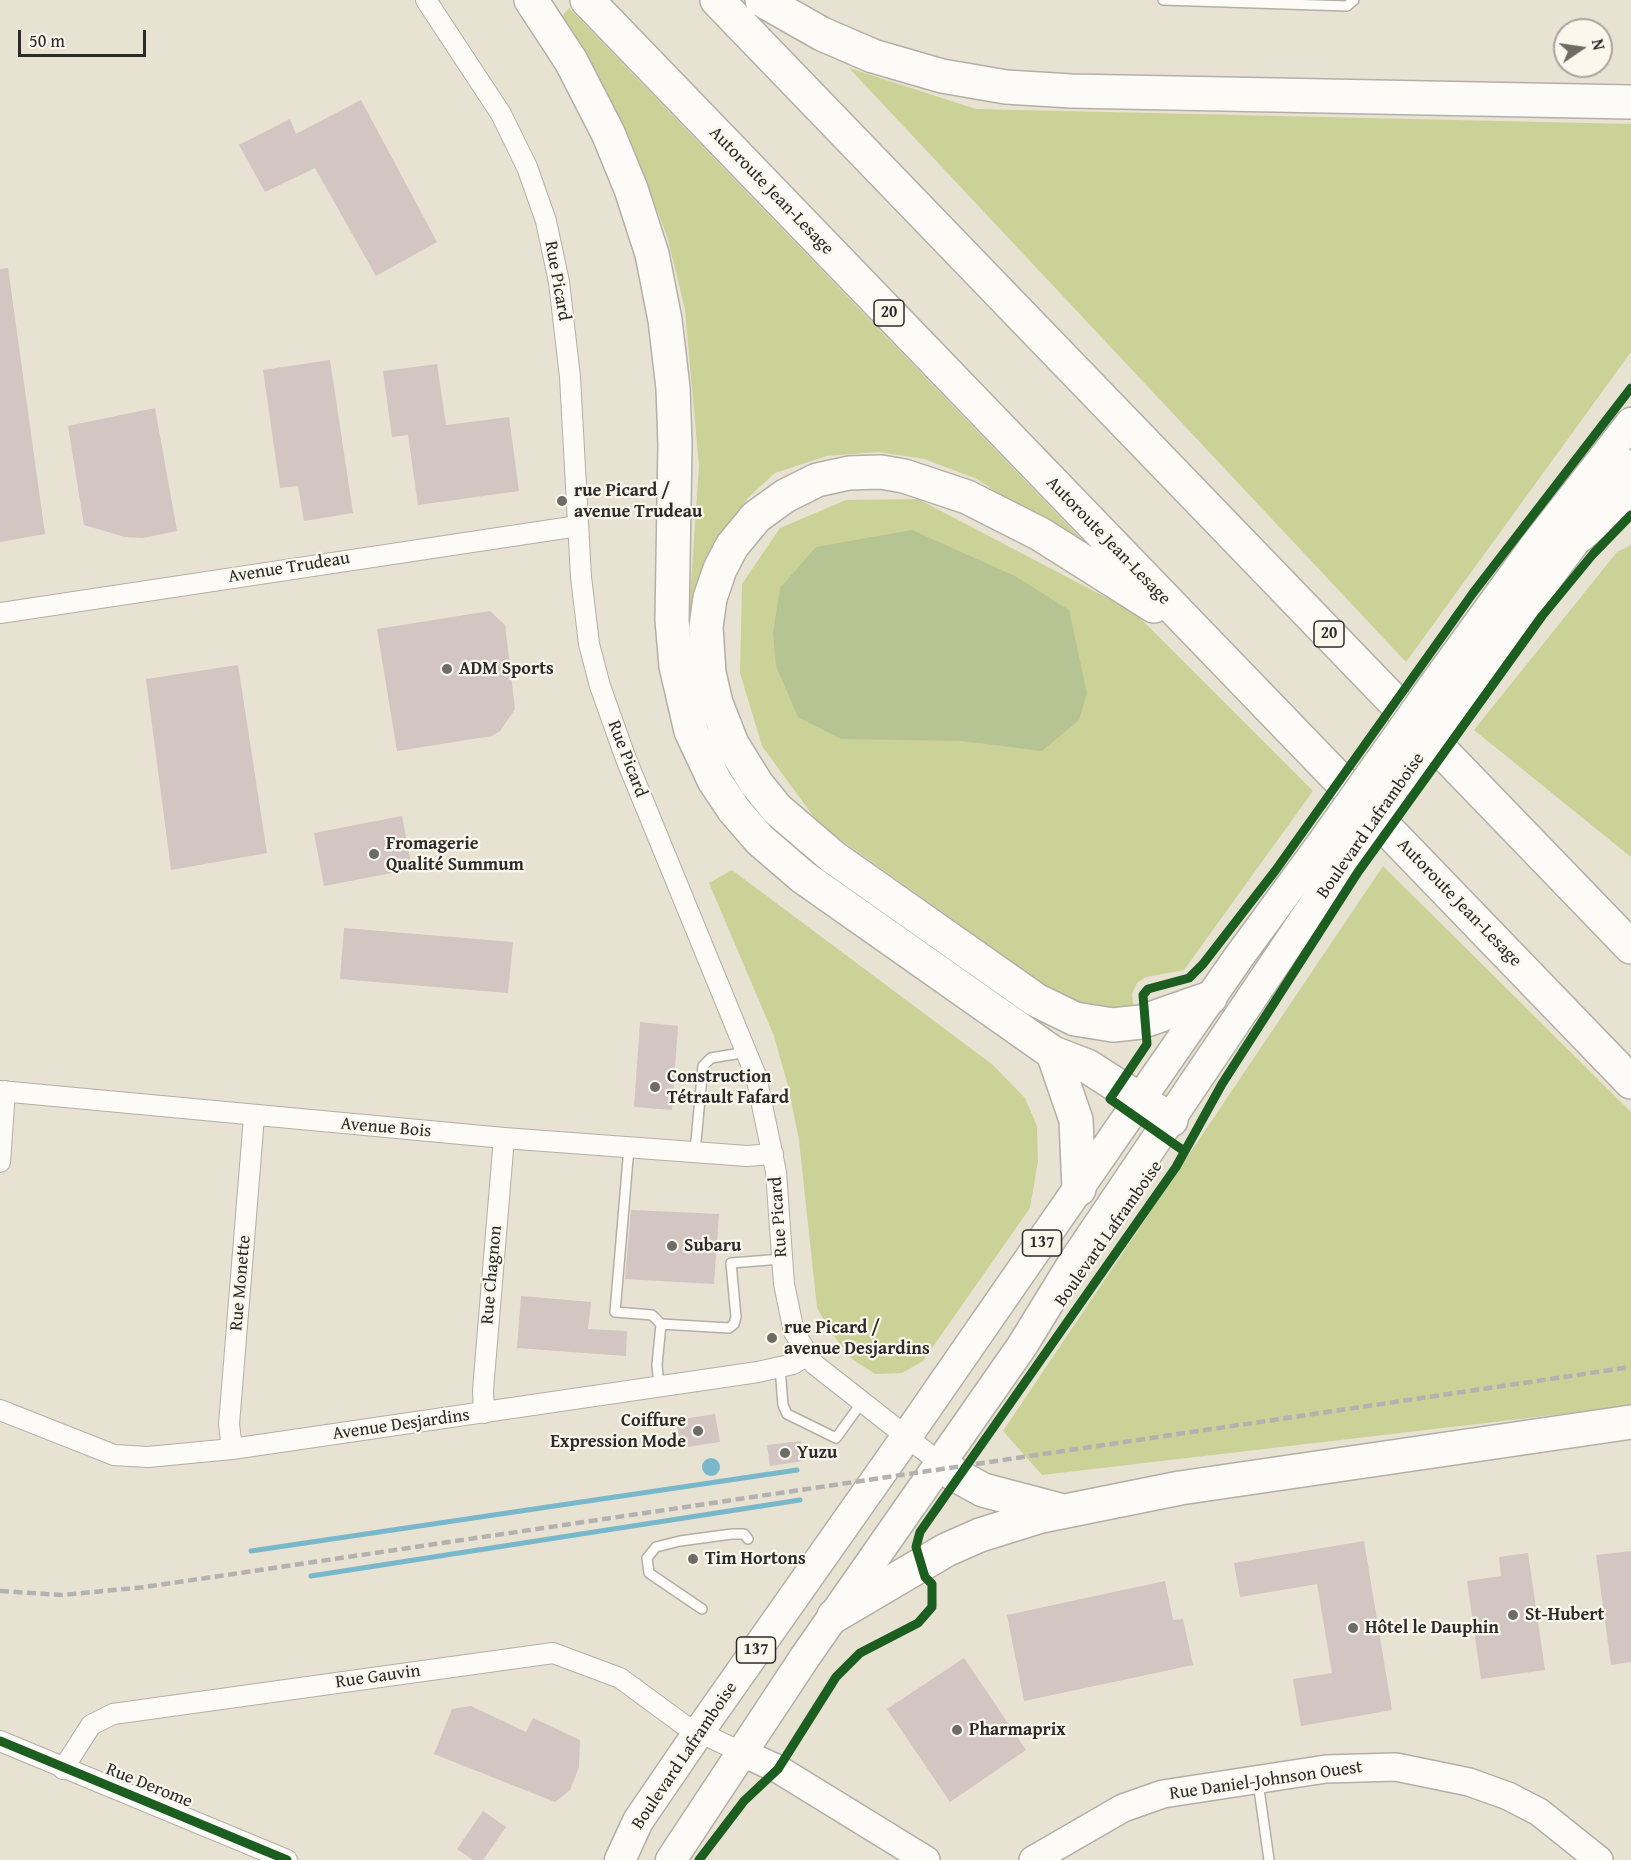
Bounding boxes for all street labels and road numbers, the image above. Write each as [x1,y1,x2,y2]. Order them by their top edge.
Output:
street label: Autoroute Jean-Lesage [704,122,838,260]
street label: Rue Picard [539,239,575,323]
road number: 20 [874,300,904,326]
street label: Autoroute Jean-Lesage [1041,472,1175,610]
street label: Avenue Trudeau [227,548,351,588]
road number: 20 [1314,621,1344,647]
street label: Rue Picard [602,718,652,800]
street label: Boulevard Laframboise [1312,749,1430,903]
street label: Autoroute Jean-Lesage [1392,834,1526,972]
street label: Avenue Bois [340,1113,432,1143]
street label: Boulevard Laframboise [1050,1157,1168,1311]
street label: Rue Picard [765,1176,793,1258]
street label: Rue Chagnon [477,1225,507,1325]
road number: 137 [1022,1230,1062,1256]
street label: Rue Monette [226,1234,256,1332]
street label: Avenue Desjardins [331,1405,471,1445]
road number: 137 [736,1637,776,1663]
street label: Rue Gauvin [334,1660,422,1694]
street label: Boulevard Laframboise [628,1678,742,1834]
street label: Rue Daniel-Johnson Ouest [1168,1757,1364,1805]
street label: Rue Derome [103,1759,195,1813]

